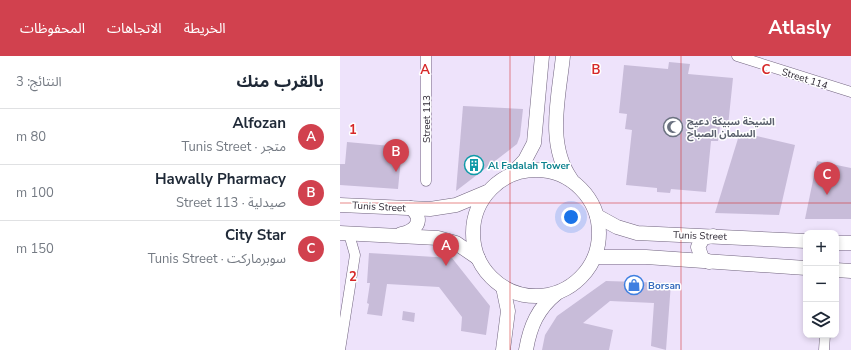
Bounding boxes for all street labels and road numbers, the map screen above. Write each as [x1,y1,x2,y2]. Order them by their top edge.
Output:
street label: Street 114 [780,65,830,93]
street label: Street 113 [420,95,434,143]
street label: Tunis Street [352,199,407,215]
street label: Tunis Street [673,228,727,244]

